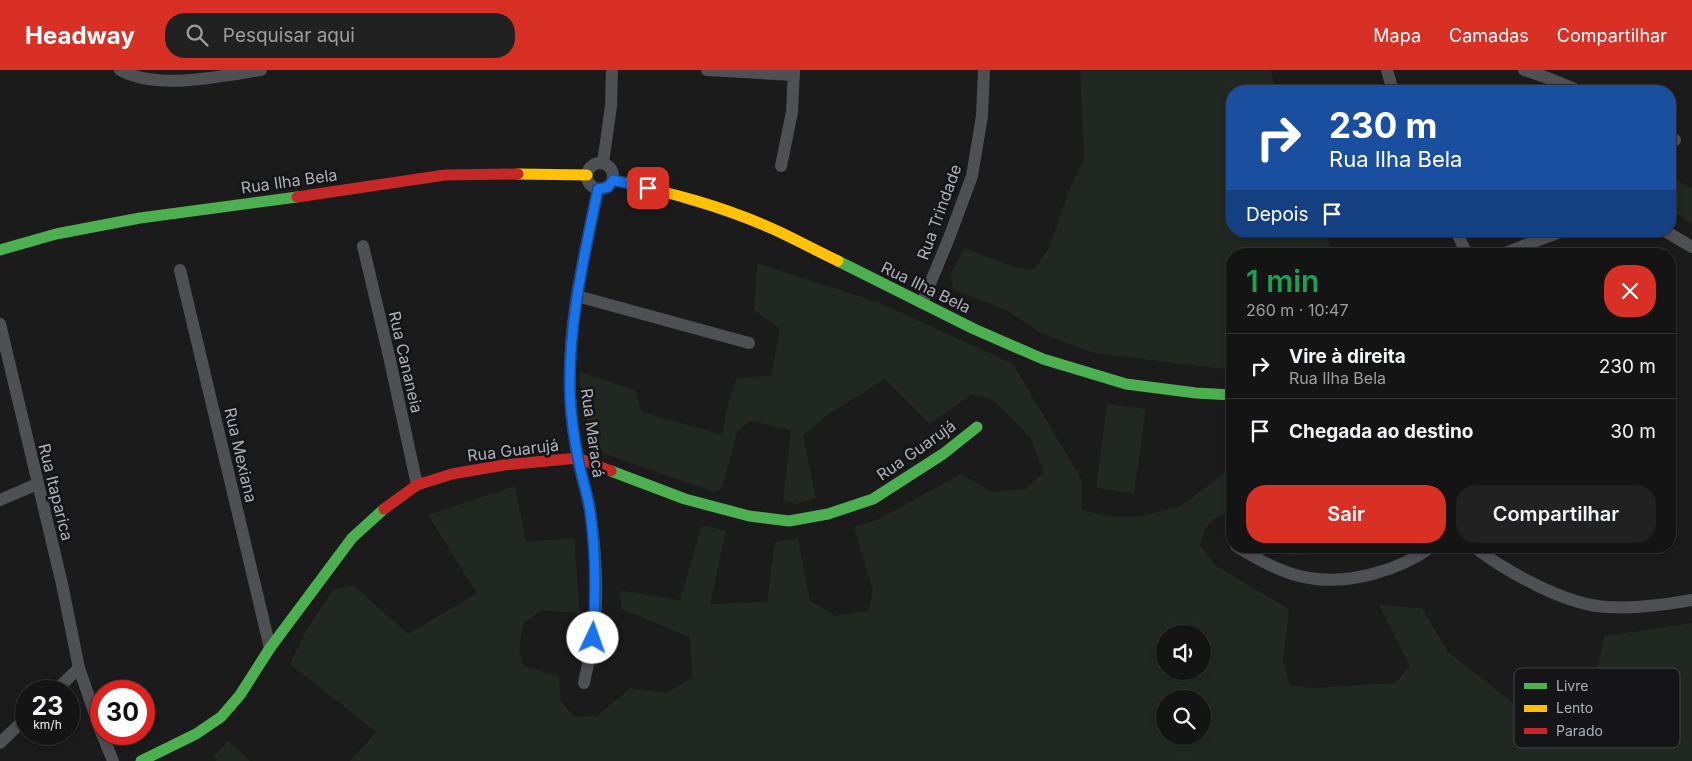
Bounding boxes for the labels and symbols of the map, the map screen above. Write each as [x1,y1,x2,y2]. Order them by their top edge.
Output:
street label: Rua Trindade [912,162,966,262]
street label: Rua Ilha Bela [240,164,338,198]
pin [627,167,669,209]
street label: Rua Ilha Bela [878,257,974,317]
street label: Rua Cananeia [385,309,427,415]
street label: Rua Maracá [577,387,609,479]
street label: Rua Mexiana [220,406,262,504]
street label: Rua Guarujá [873,415,959,485]
street label: Rua Guarujá [466,434,560,466]
street label: Rua Itaparica [34,441,78,543]
position arrow [566,611,618,663]
legend [1514,668,1680,748]
text: Livre [1556,677,1588,694]
speed limit sign: 30 [90,680,155,745]
text: Lento [1556,699,1593,716]
text: Parado [1556,722,1603,739]

